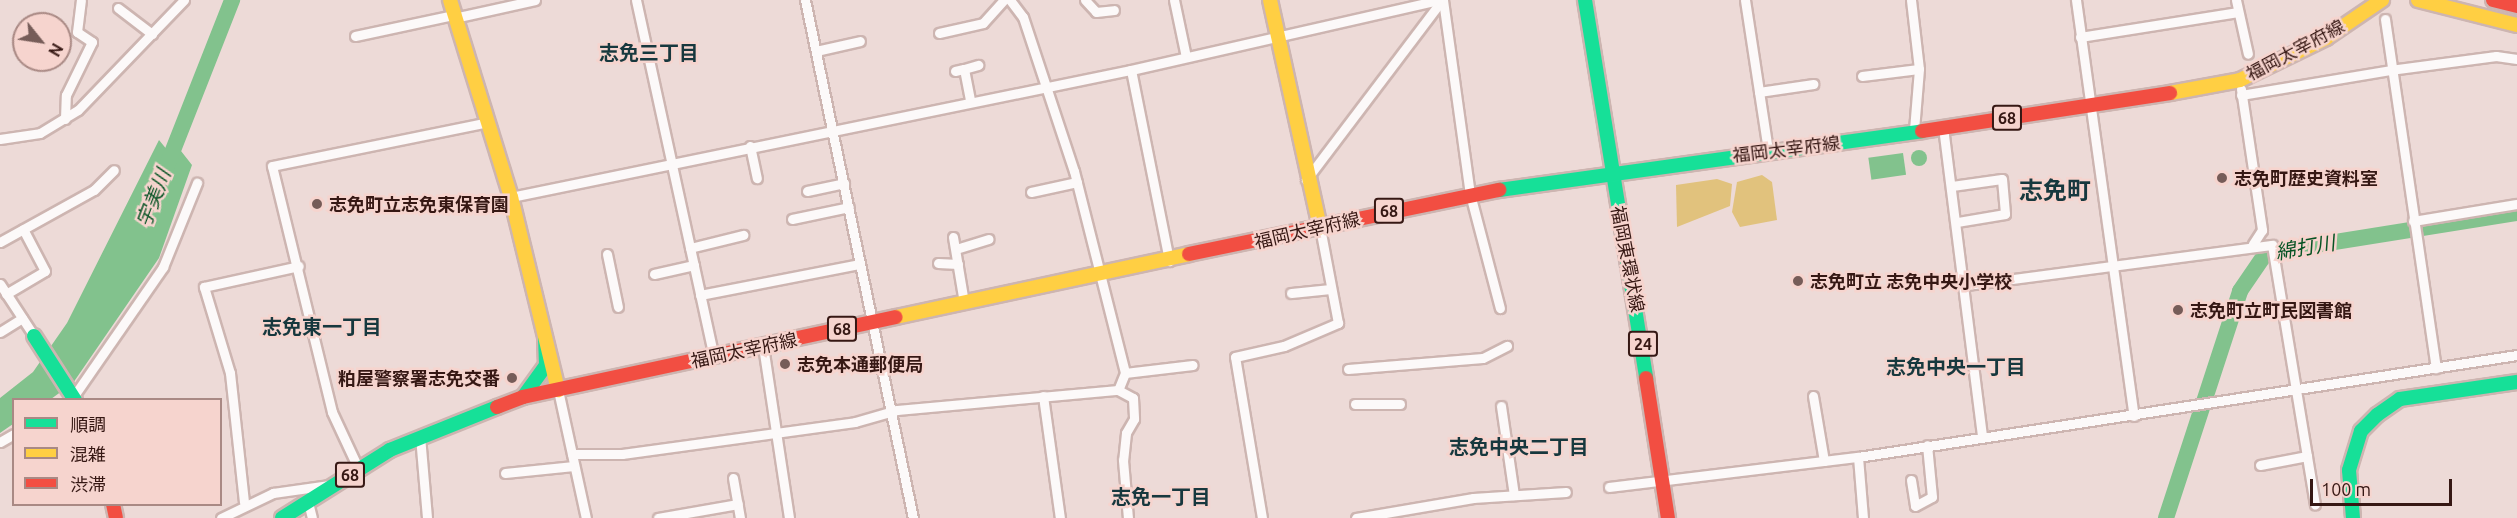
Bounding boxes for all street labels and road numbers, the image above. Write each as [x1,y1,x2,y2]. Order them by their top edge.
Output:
street label: 福岡太宰府線 [2242,15,2348,85]
road number: 68 [1990,105,2024,131]
street label: 福岡太宰府線 [1731,132,1841,166]
road number: 68 [1372,198,1406,224]
street label: 福岡東環状線 [1607,204,1649,314]
street label: 福岡太宰府線 [1252,207,1362,253]
road number: 68 [826,316,858,342]
street label: 福岡太宰府線 [689,328,799,372]
road number: 24 [1626,331,1660,357]
road number: 68 [334,462,366,488]

